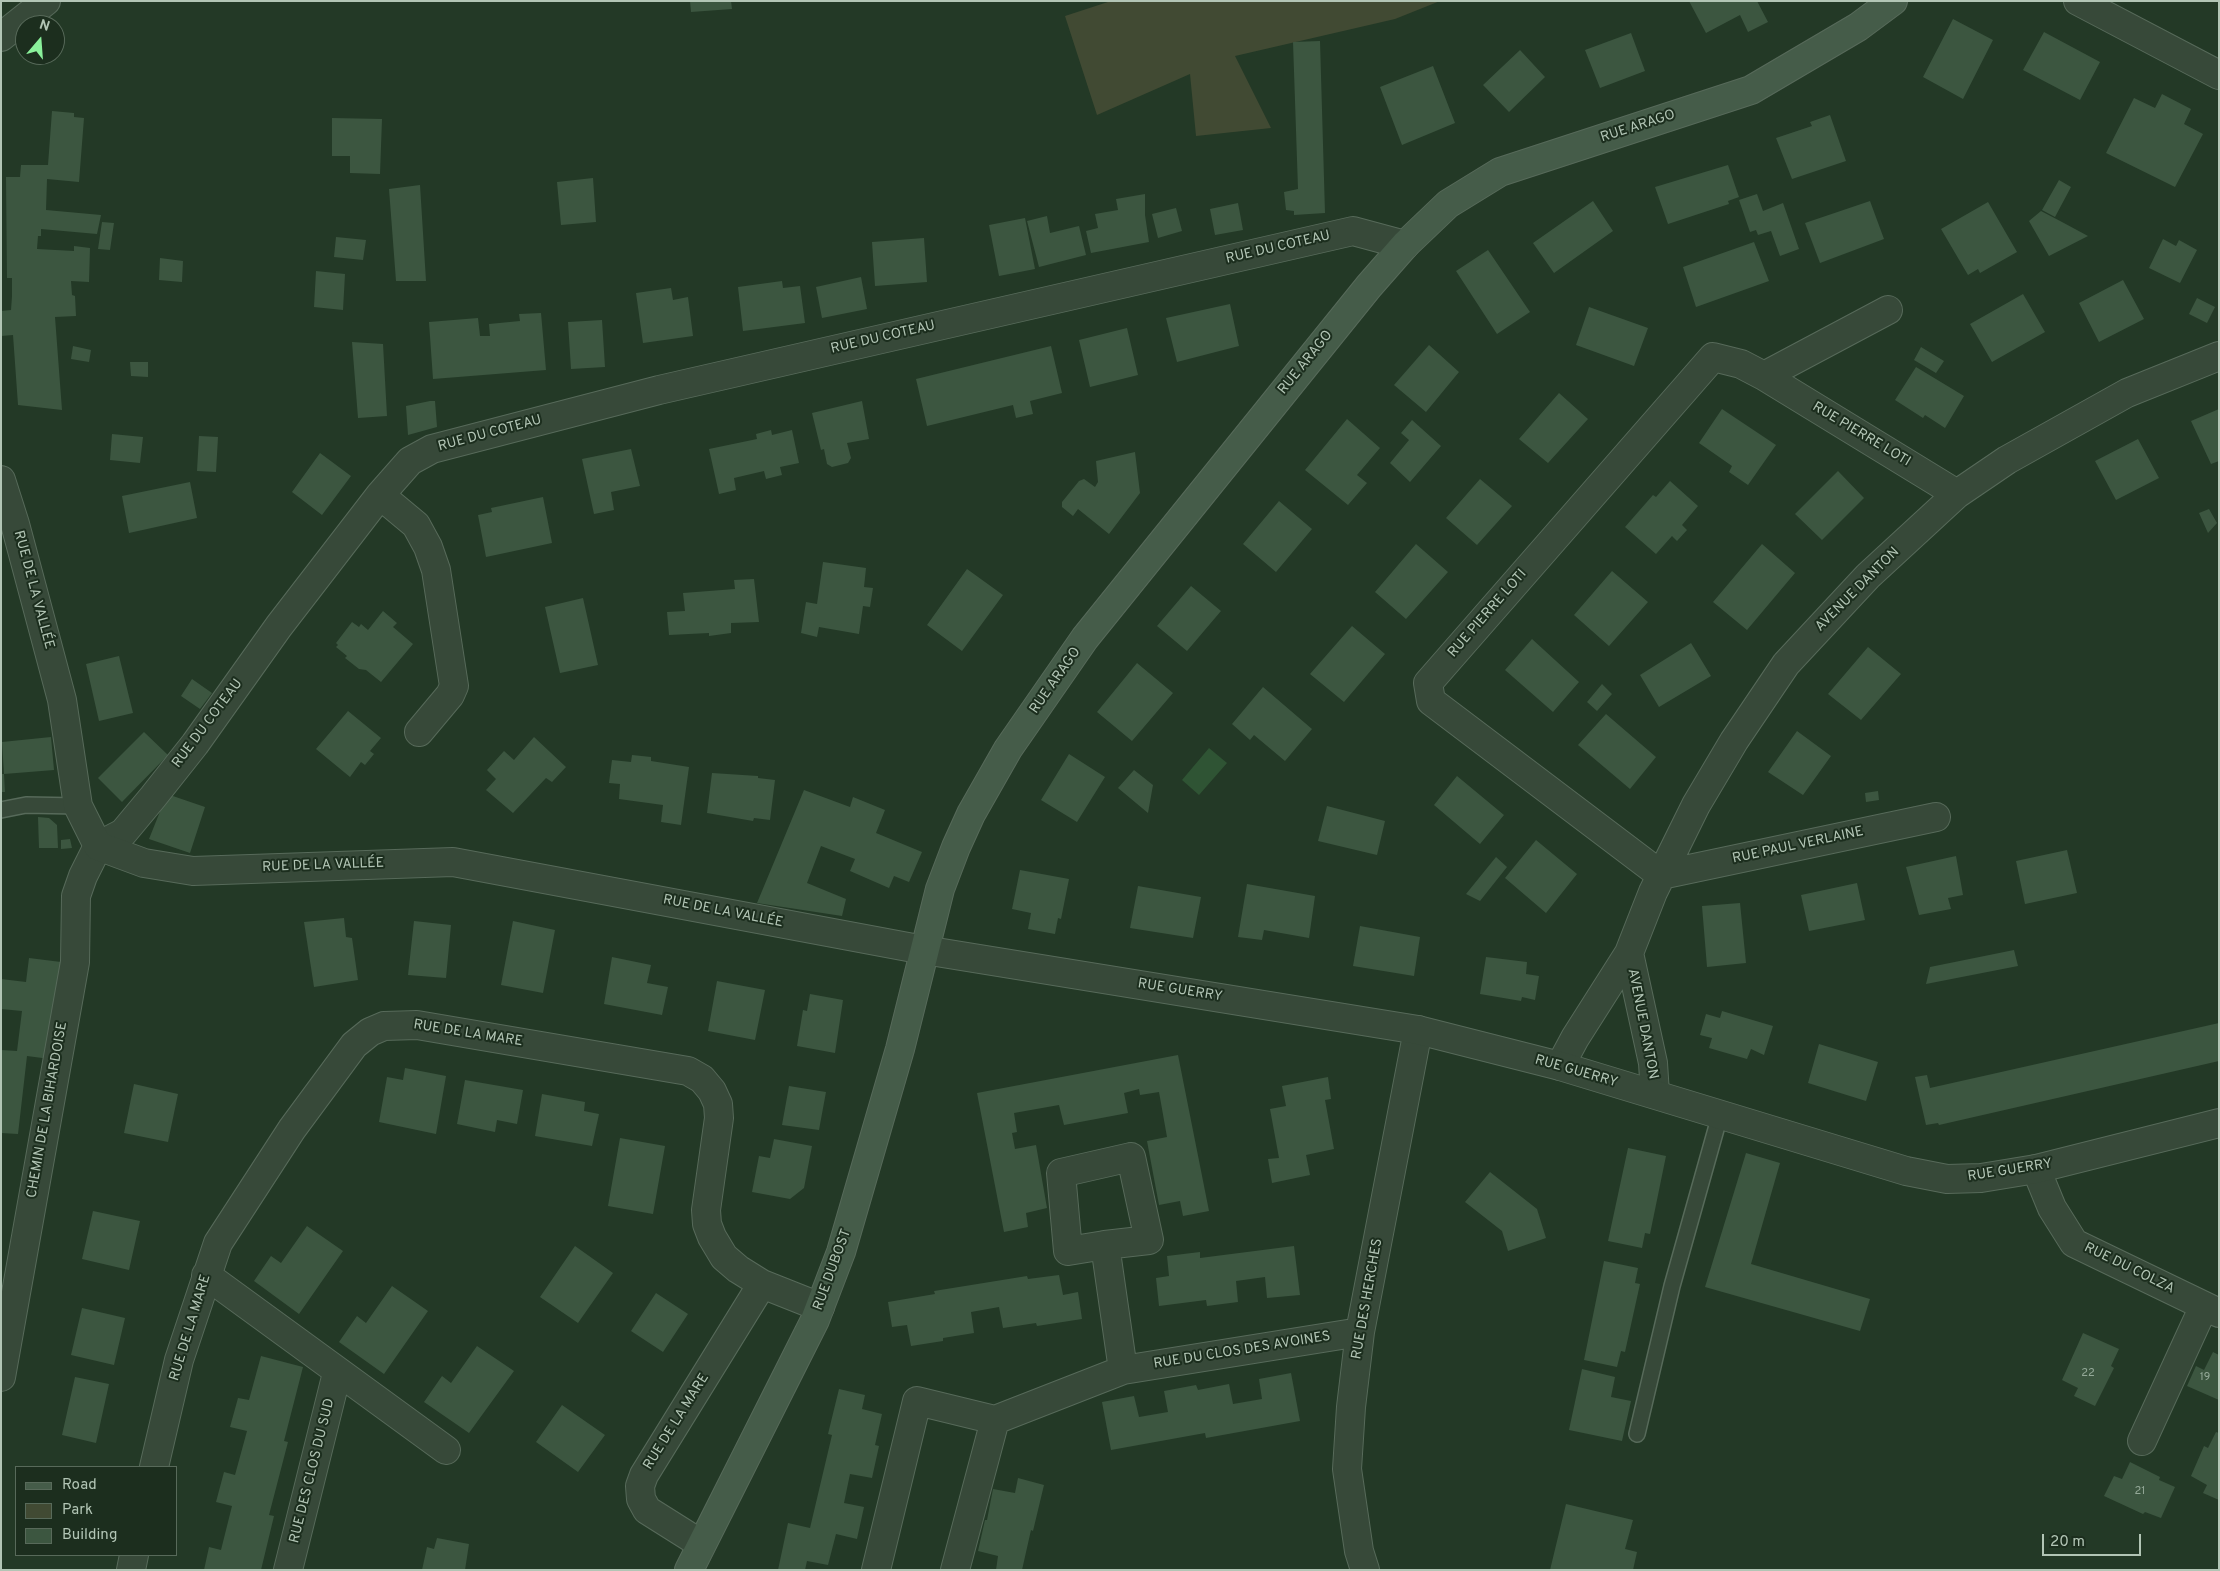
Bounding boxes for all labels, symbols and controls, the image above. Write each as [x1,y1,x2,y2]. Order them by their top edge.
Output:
north arrow [15,15,65,65]
text: N [37,17,52,36]
street label: RUE ARAGO [1599,107,1677,147]
street label: RUE DU COTEAU [1224,228,1332,268]
street label: RUE DU COTEAU [829,318,937,358]
street label: RUE ARAGO [1275,328,1337,398]
street label: RUE PIERRE LOTI [1809,399,1913,471]
street label: RUE DU COTEAU [436,412,544,456]
street label: RUE DE LA VALLÉE [9,529,57,651]
street label: AVENUE DANTON [1812,544,1904,636]
street label: RUE PIERRE LOTI [1445,566,1531,662]
street label: RUE ARAGO [1027,644,1085,718]
street label: RUE DU COTEAU [169,676,247,772]
street label: RUE PAUL VERLAINE [1731,824,1865,868]
street label: RUE DE LA VALLÉE [262,855,384,877]
street label: RUE DE LA VALLÉE [662,892,784,932]
street label: AVENUE DANTON [1623,967,1661,1081]
street label: RUE GUERRY [1136,976,1224,1006]
street label: RUE DE LA MARE [412,1017,524,1051]
street label: CHEMIN DE LA BIHARDOISE [24,1020,72,1200]
street label: RUE GUERRY [1533,1052,1619,1092]
street label: RUE GUERRY [1966,1156,2054,1186]
street label: RUE DUBOST [811,1227,855,1313]
street label: RUE DES HERCHES [1349,1237,1387,1361]
street label: RUE DU COLZA [2081,1240,2177,1298]
street label: RUE DE LA MARE [167,1273,215,1383]
street label: RUE DU CLOS DES AVOINES [1152,1329,1332,1373]
house number: 22 [2081,1367,2095,1381]
street label: RUE DE LA MARE [641,1371,713,1473]
house number: 19 [2200,1371,2210,1385]
street label: RUE DES CLOS DU SUD [287,1397,339,1545]
legend [15,1466,178,1556]
text: Road [62,1476,97,1495]
house number: 21 [2135,1485,2145,1499]
text: Park [62,1501,93,1520]
scale bar [2045,1524,2144,1556]
text: Building [62,1526,117,1545]
text: 20 m [2050,1533,2085,1552]

